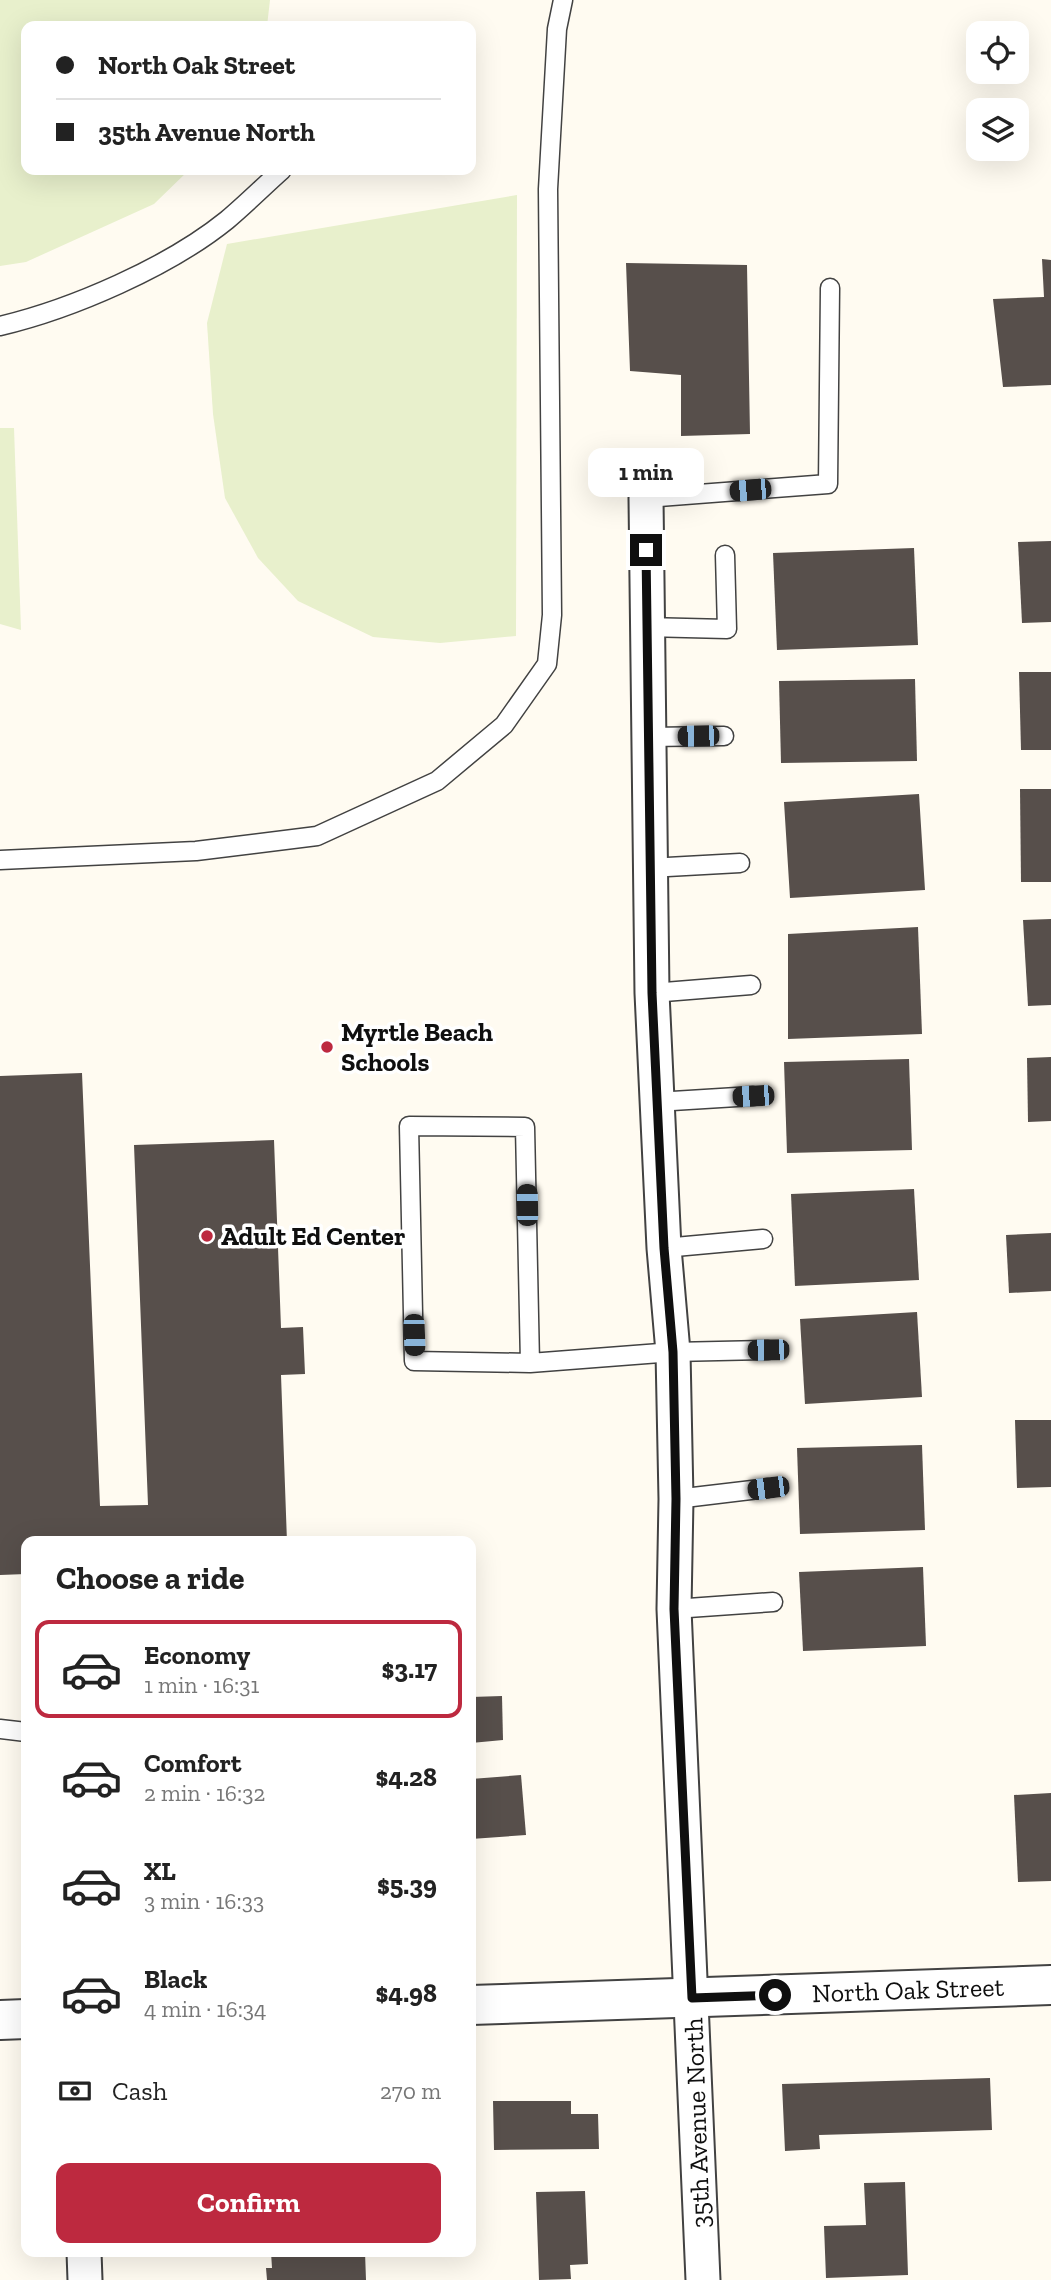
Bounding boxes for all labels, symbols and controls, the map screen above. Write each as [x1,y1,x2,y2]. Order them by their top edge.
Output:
map controls [966,21,1029,161]
button: locate [966,21,1029,84]
text: North Oak Street [98,49,295,81]
button: layers [966,98,1029,161]
text: 35th Avenue North [98,116,315,148]
callout: 1 min [588,448,704,498]
text: 1 min [619,458,673,486]
car [729,478,772,502]
route end [630,534,662,566]
car [677,725,720,747]
place label: Myrtle Beach Schools [341,1016,493,1078]
marker: Myrtle Beach Schools [319,1039,335,1055]
car [732,1084,775,1108]
car [517,1184,538,1226]
place label: Adult Ed Center [221,1220,405,1252]
marker: Adult Ed Center [199,1228,215,1244]
car [403,1314,426,1356]
car [747,1339,790,1361]
car [746,1475,791,1501]
text: Choose a ride [56,1559,244,1597]
icon: car [60,1638,123,1701]
text: Economy [144,1639,250,1671]
text: $3.17 [382,1653,437,1685]
text: 1 min · 16:31 [144,1671,259,1699]
icon: car [60,1746,123,1809]
text: Comfort [144,1747,241,1779]
text: $4.28 [376,1761,437,1793]
text: 2 min · 16:32 [144,1779,265,1807]
icon: car [60,1854,123,1917]
text: XL [144,1855,176,1887]
text: $5.39 [377,1869,437,1901]
text: 3 min · 16:33 [144,1887,264,1915]
icon: car [60,1962,123,2025]
text: Black [144,1963,207,1995]
street label: North Oak Street [811,1971,1005,2009]
text: $4.98 [376,1977,437,2009]
route start [759,1979,791,2011]
text: 4 min · 16:34 [144,1995,266,2023]
street label: 35th Avenue North [677,2017,717,2229]
icon: cash [56,2072,94,2110]
text: Cash [112,2075,167,2107]
text: 270 m [380,2077,441,2105]
button: Confirm [56,2163,441,2243]

